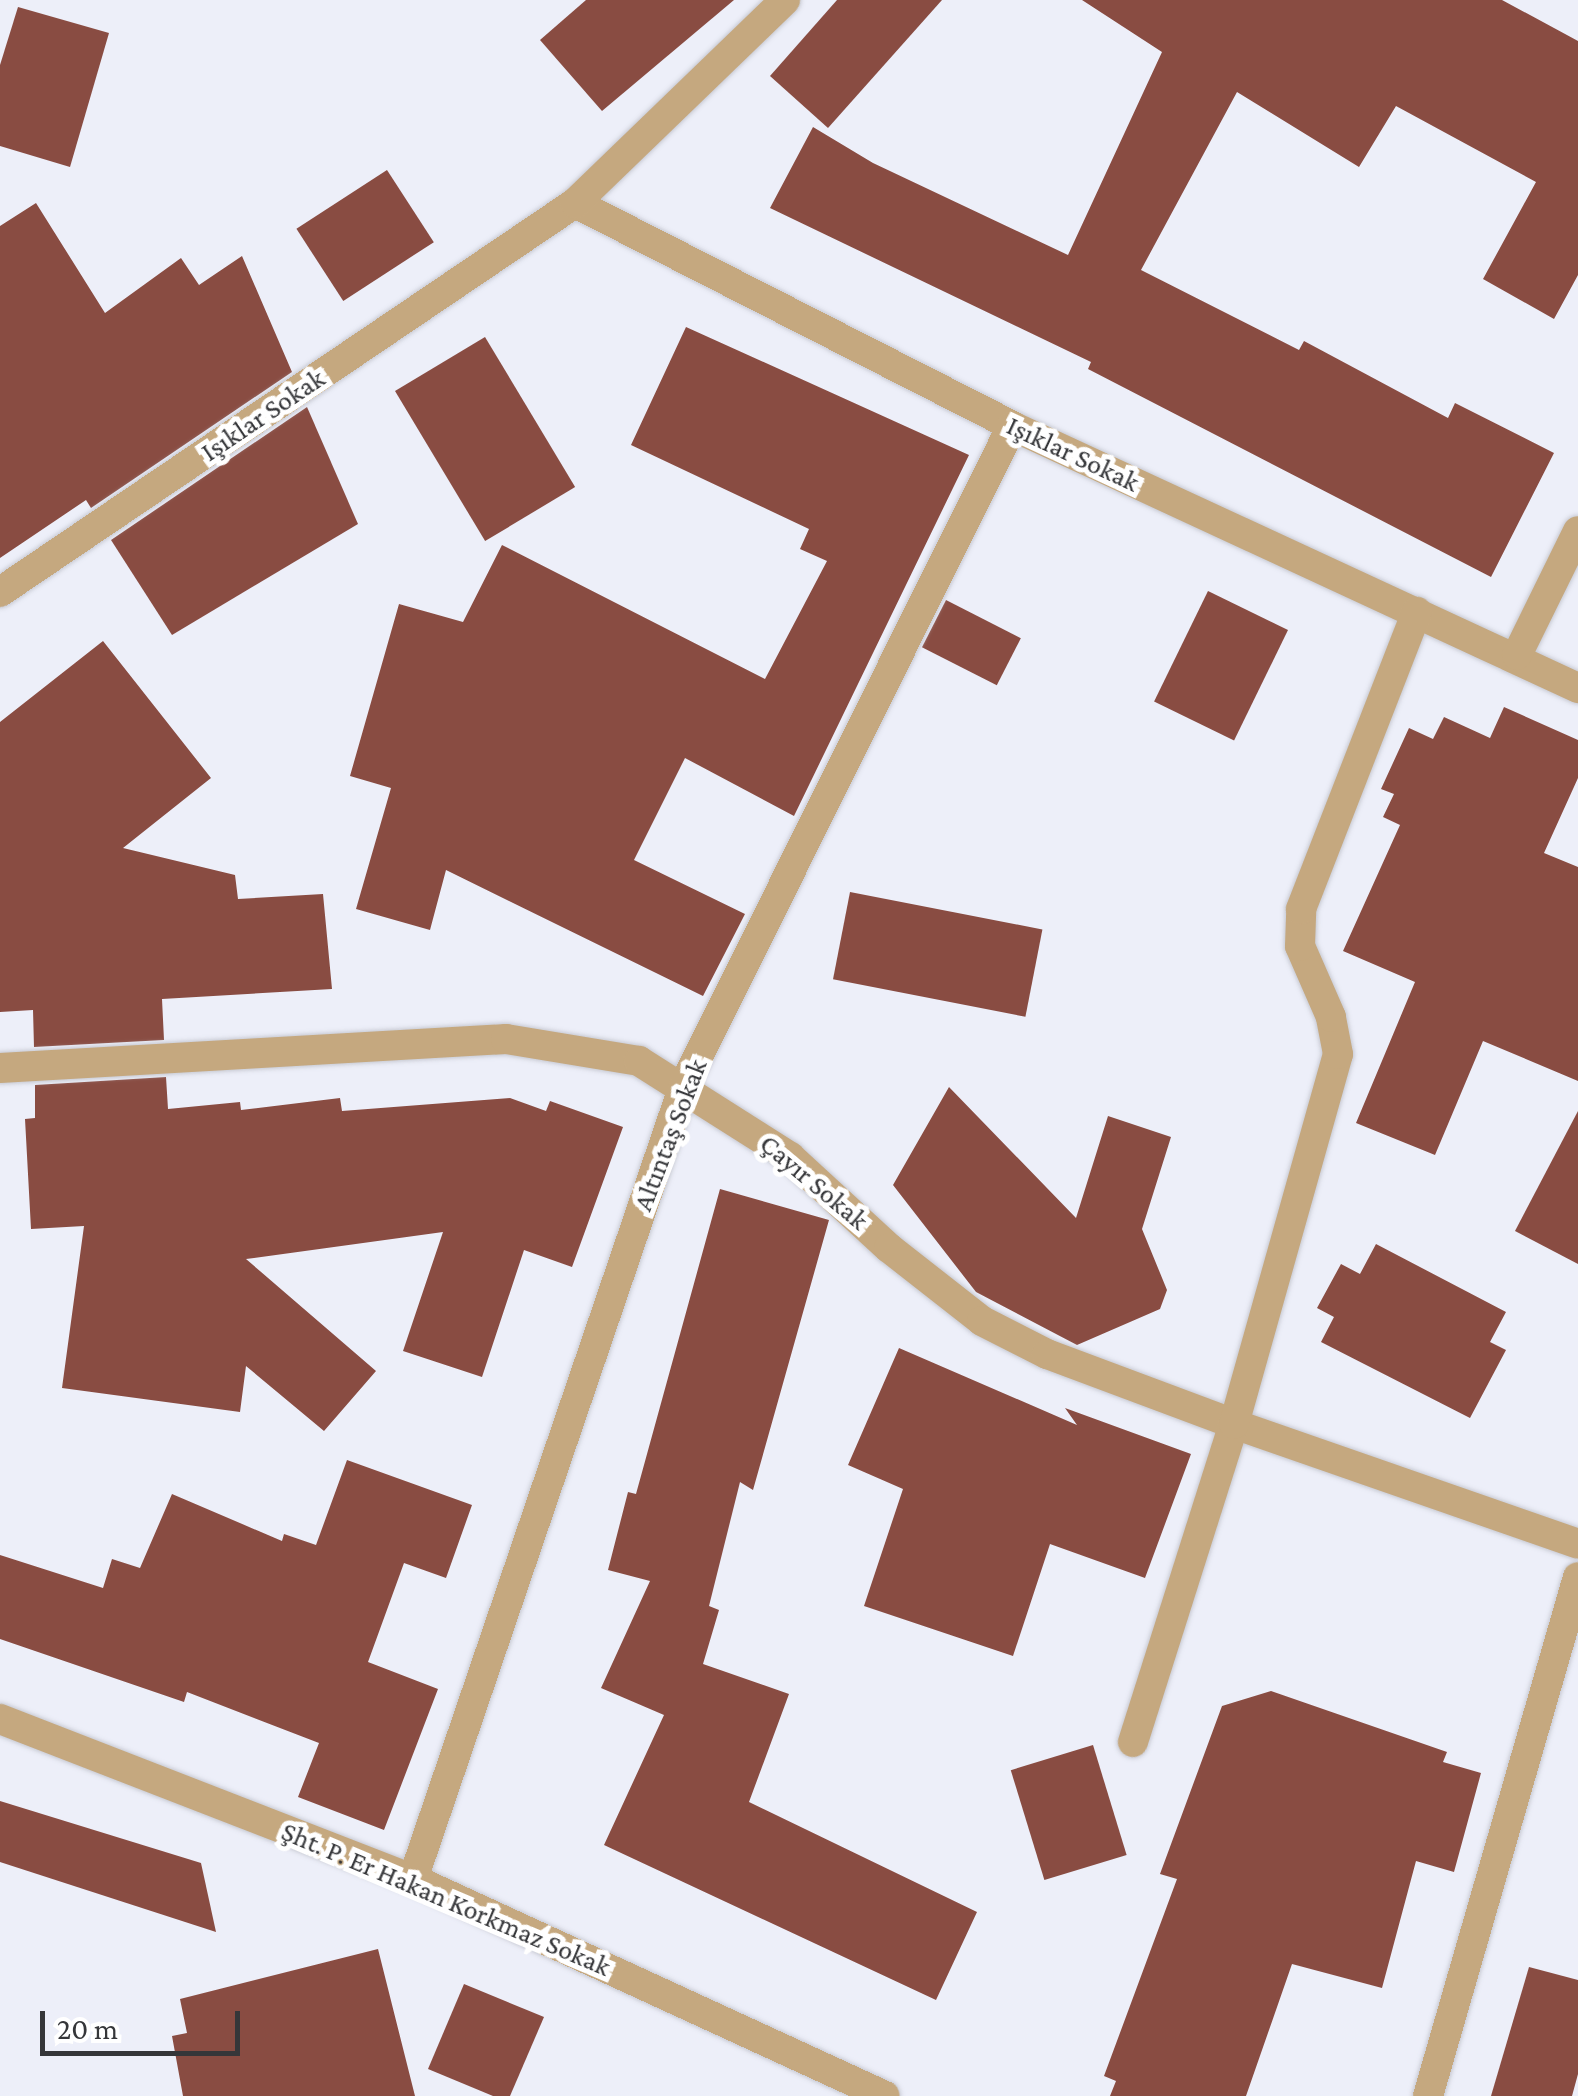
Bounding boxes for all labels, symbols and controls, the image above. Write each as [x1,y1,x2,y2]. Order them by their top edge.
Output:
street label: Işıklar Sokak [195,361,331,469]
street label: Işıklar Sokak [1001,409,1145,499]
street label: Altıntaş Sokak [626,1054,714,1216]
street label: Çayır Sokak [753,1127,875,1237]
street label: Şht. P. Er Hakan Korkmaz Sokak [276,1814,616,1984]
scale bar [45,1991,245,2053]
text: 20 m [57,2012,118,2045]

